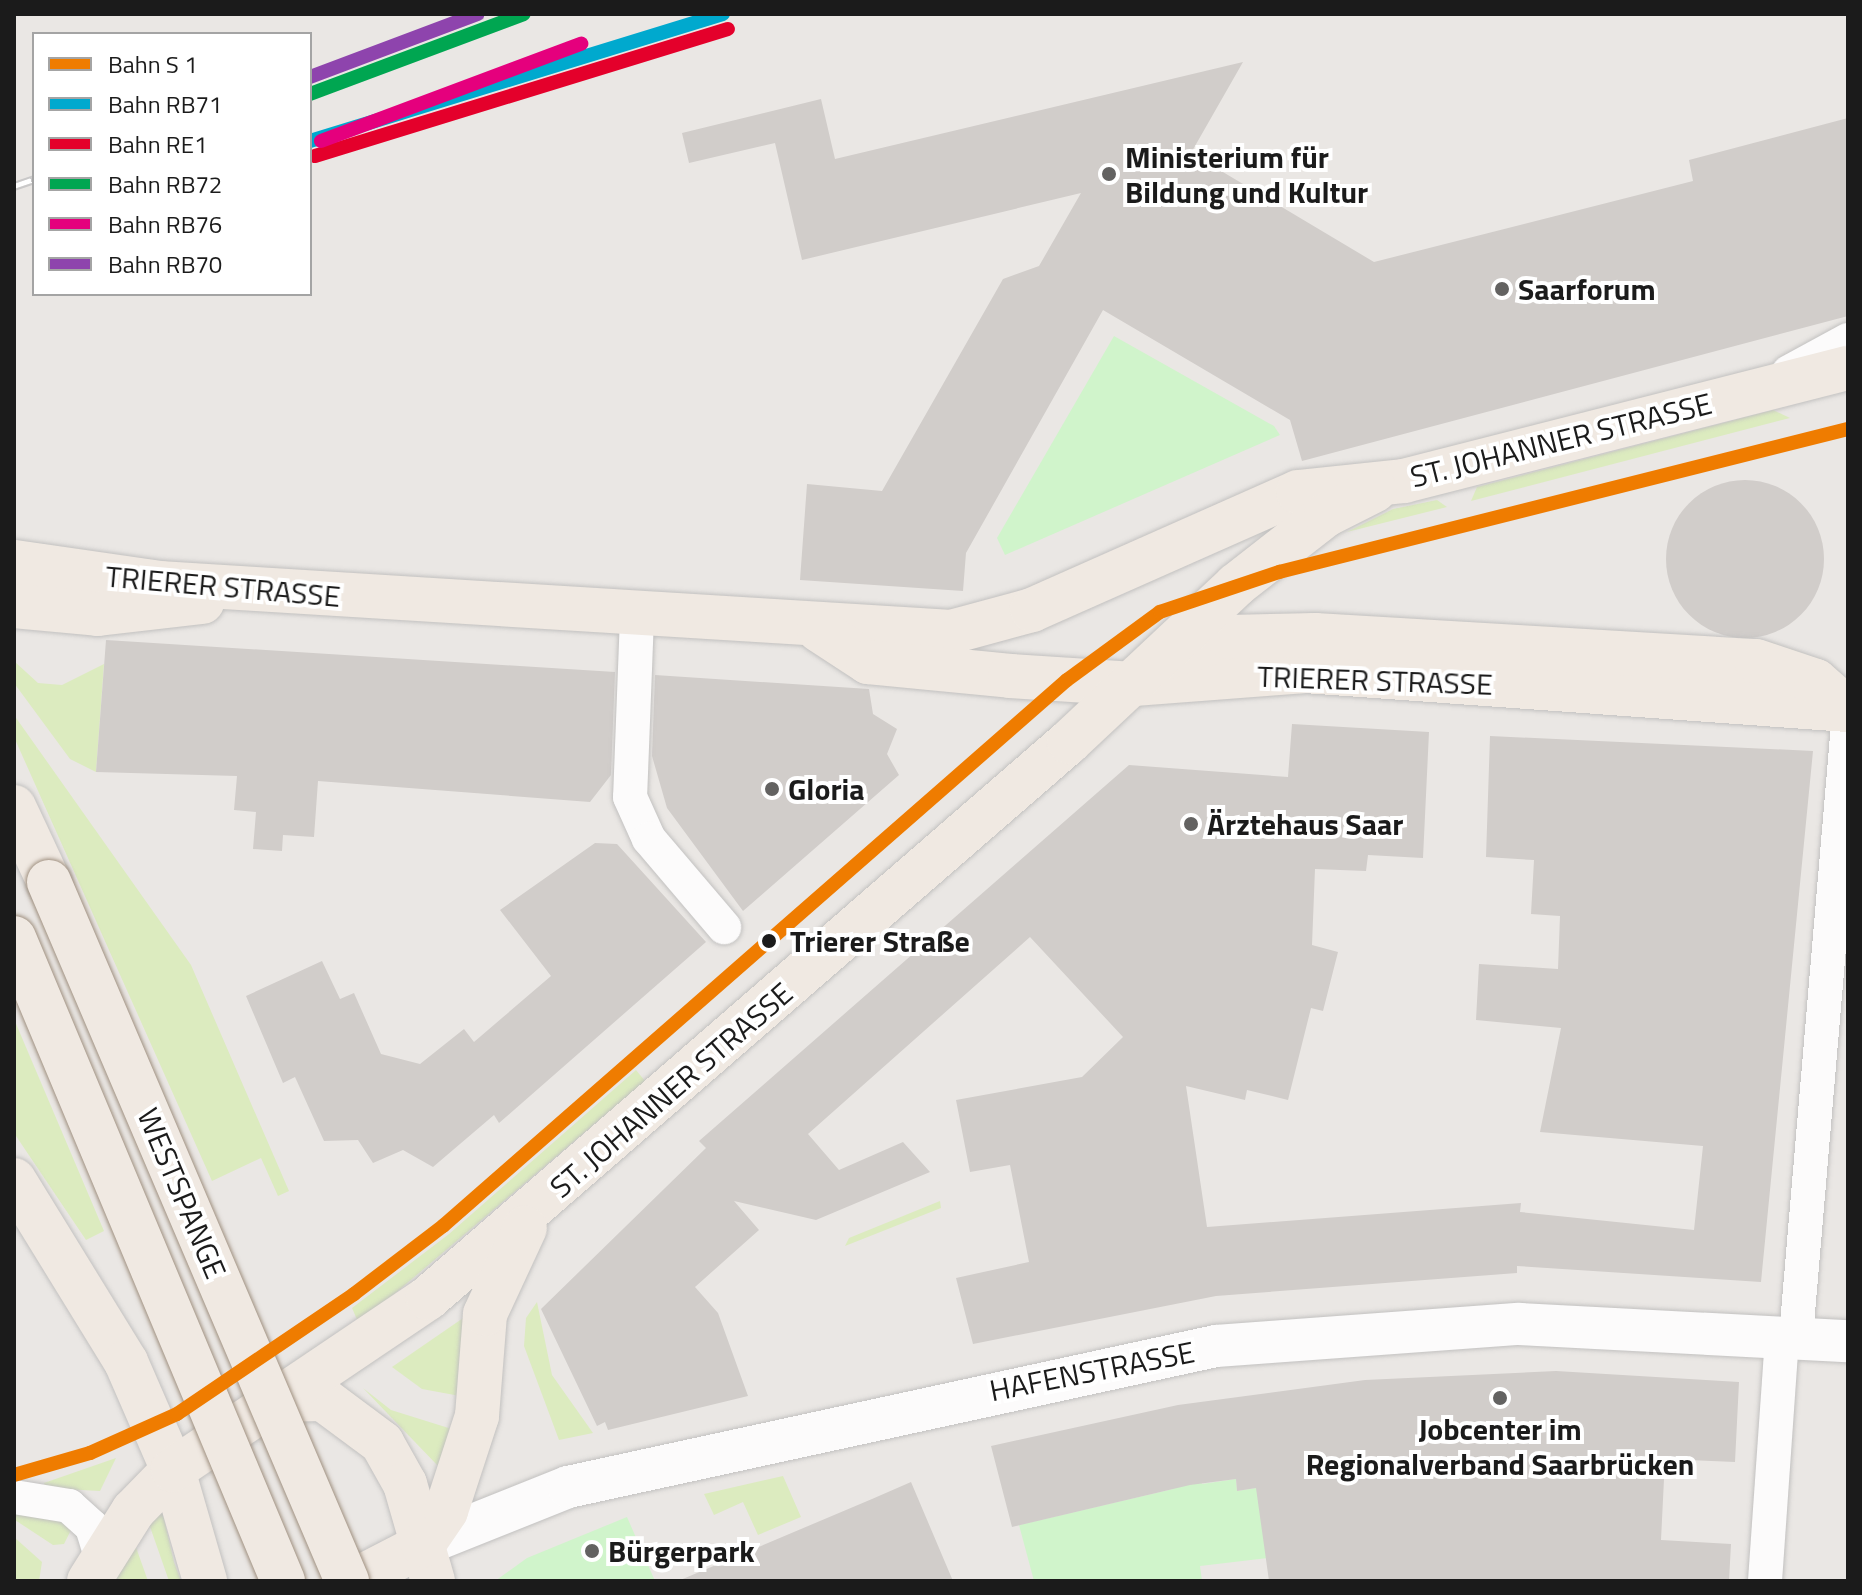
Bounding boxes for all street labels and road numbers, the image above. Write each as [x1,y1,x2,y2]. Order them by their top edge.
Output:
street label: ST. JOHANNER STRASSE [1407,385,1715,495]
street label: TRIERER STRASSE [104,558,342,614]
street label: TRIERER STRASSE [1257,658,1493,702]
street label: ST. JOHANNER STRASSE [543,975,799,1205]
street label: WESTSPANGE [130,1102,234,1284]
street label: HAFENSTRASSE [987,1333,1197,1409]

